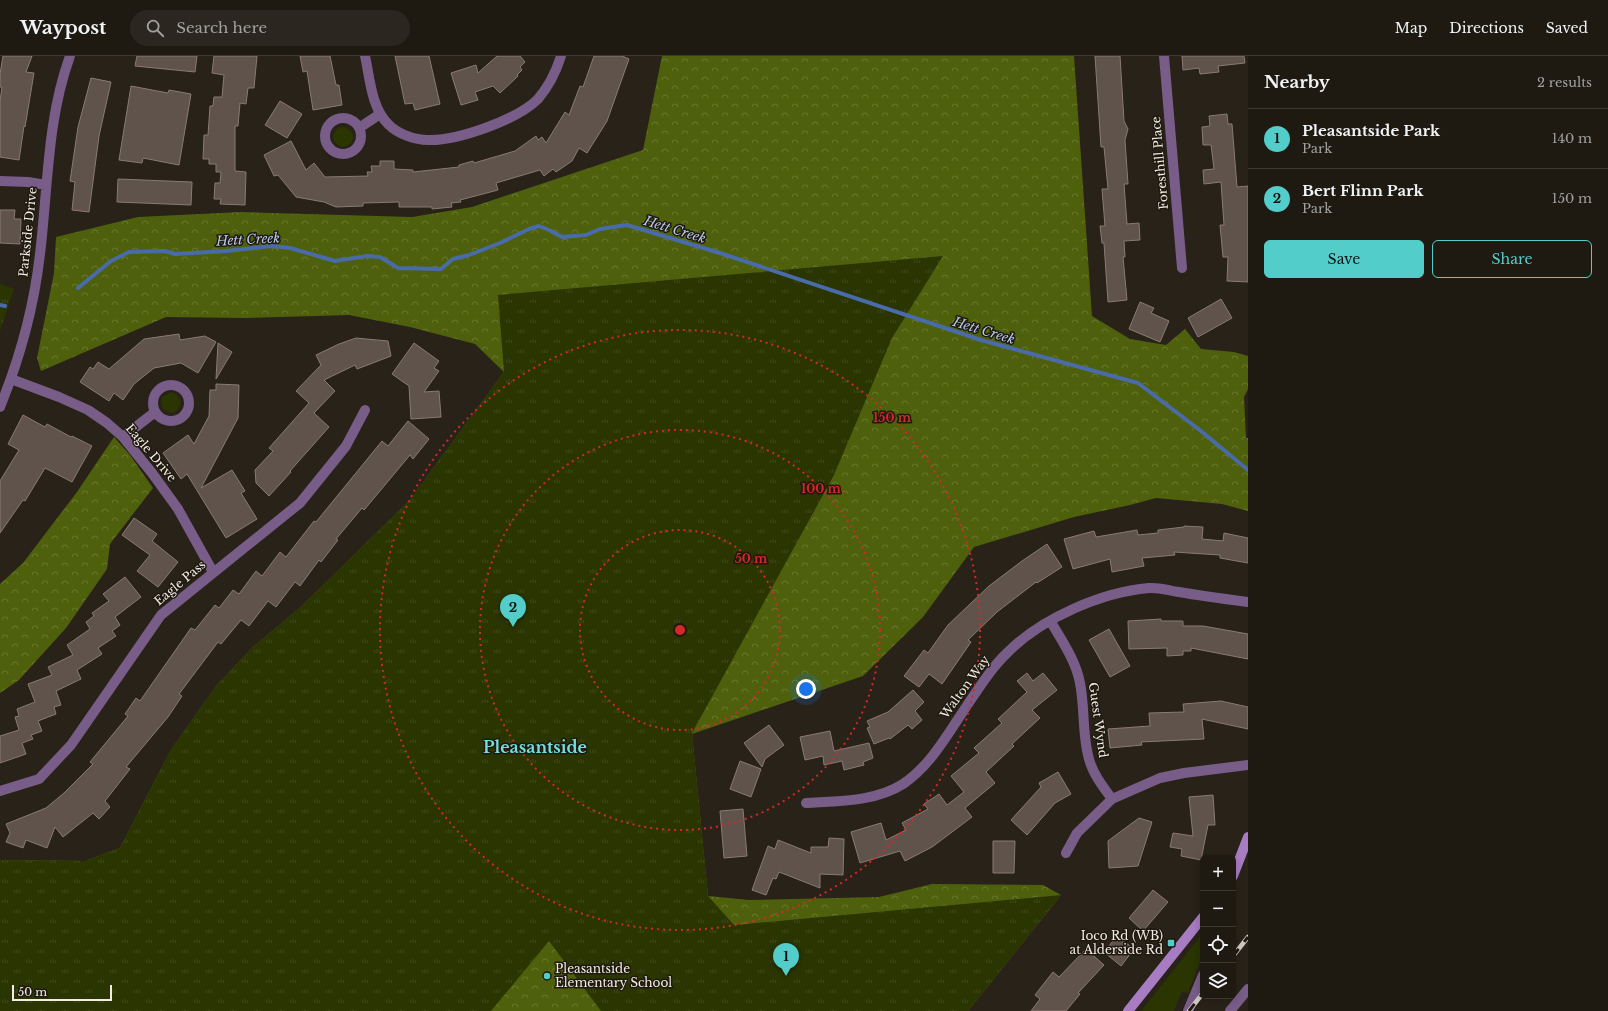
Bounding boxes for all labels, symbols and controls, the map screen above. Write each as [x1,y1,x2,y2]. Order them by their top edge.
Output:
search box [130,10,410,46]
text: Waypost [20,16,106,39]
icon: search [144,17,166,39]
text: Search here [176,18,267,37]
text: Map [1395,19,1427,37]
text: Directions [1449,19,1524,37]
text: Saved [1546,19,1588,37]
text: Nearby [1264,72,1330,93]
text: 2 results [1537,74,1592,91]
street label: Foresthill Place [1148,116,1171,210]
text: Pleasantside Park [1302,121,1440,140]
text: 1 [1274,130,1280,147]
text: 140 m [1552,130,1592,147]
text: Park [1302,140,1332,157]
text: Bert Flinn Park [1302,181,1423,200]
street label: Parkside Drive [15,186,40,278]
text: 2 [1273,190,1281,207]
text: 150 m [1552,190,1592,207]
text: Park [1302,200,1332,217]
water label: Hett Creek [641,212,708,247]
water label: Hett Creek [215,229,281,250]
button: Save [1264,240,1424,278]
button: Share [1432,240,1592,278]
water label: Hett Creek [950,313,1017,348]
text: 150 m [873,410,912,425]
street label: Eagle Drive [123,421,180,485]
text: 100 m [801,481,842,496]
text: 50 m [735,551,768,566]
street label: Eagle Pass [151,557,208,608]
pin: 2 [500,594,526,627]
centre of rings [673,623,687,637]
street label: Walton Way [936,652,993,722]
your location [796,679,816,699]
street label: Guest Wynd [1086,681,1111,759]
district label: Pleasantside [483,737,587,757]
map controls [1200,855,1236,999]
button: + [1200,855,1236,891]
button: − [1200,891,1236,927]
button: locate [1200,927,1236,963]
place label: Ioco Rd (WB) at Alderside Rd [1070,928,1163,957]
marker: Ioco Rd (WB) at Alderside Rd [1166,938,1176,948]
pin: 1 [773,943,799,976]
place label: Pleasantside Elementary School [555,961,672,990]
button: layers [1200,963,1236,999]
marker: Pleasantside Elementary School [542,971,552,981]
scale bar [12,983,112,1002]
text: 50 m [18,985,47,999]

